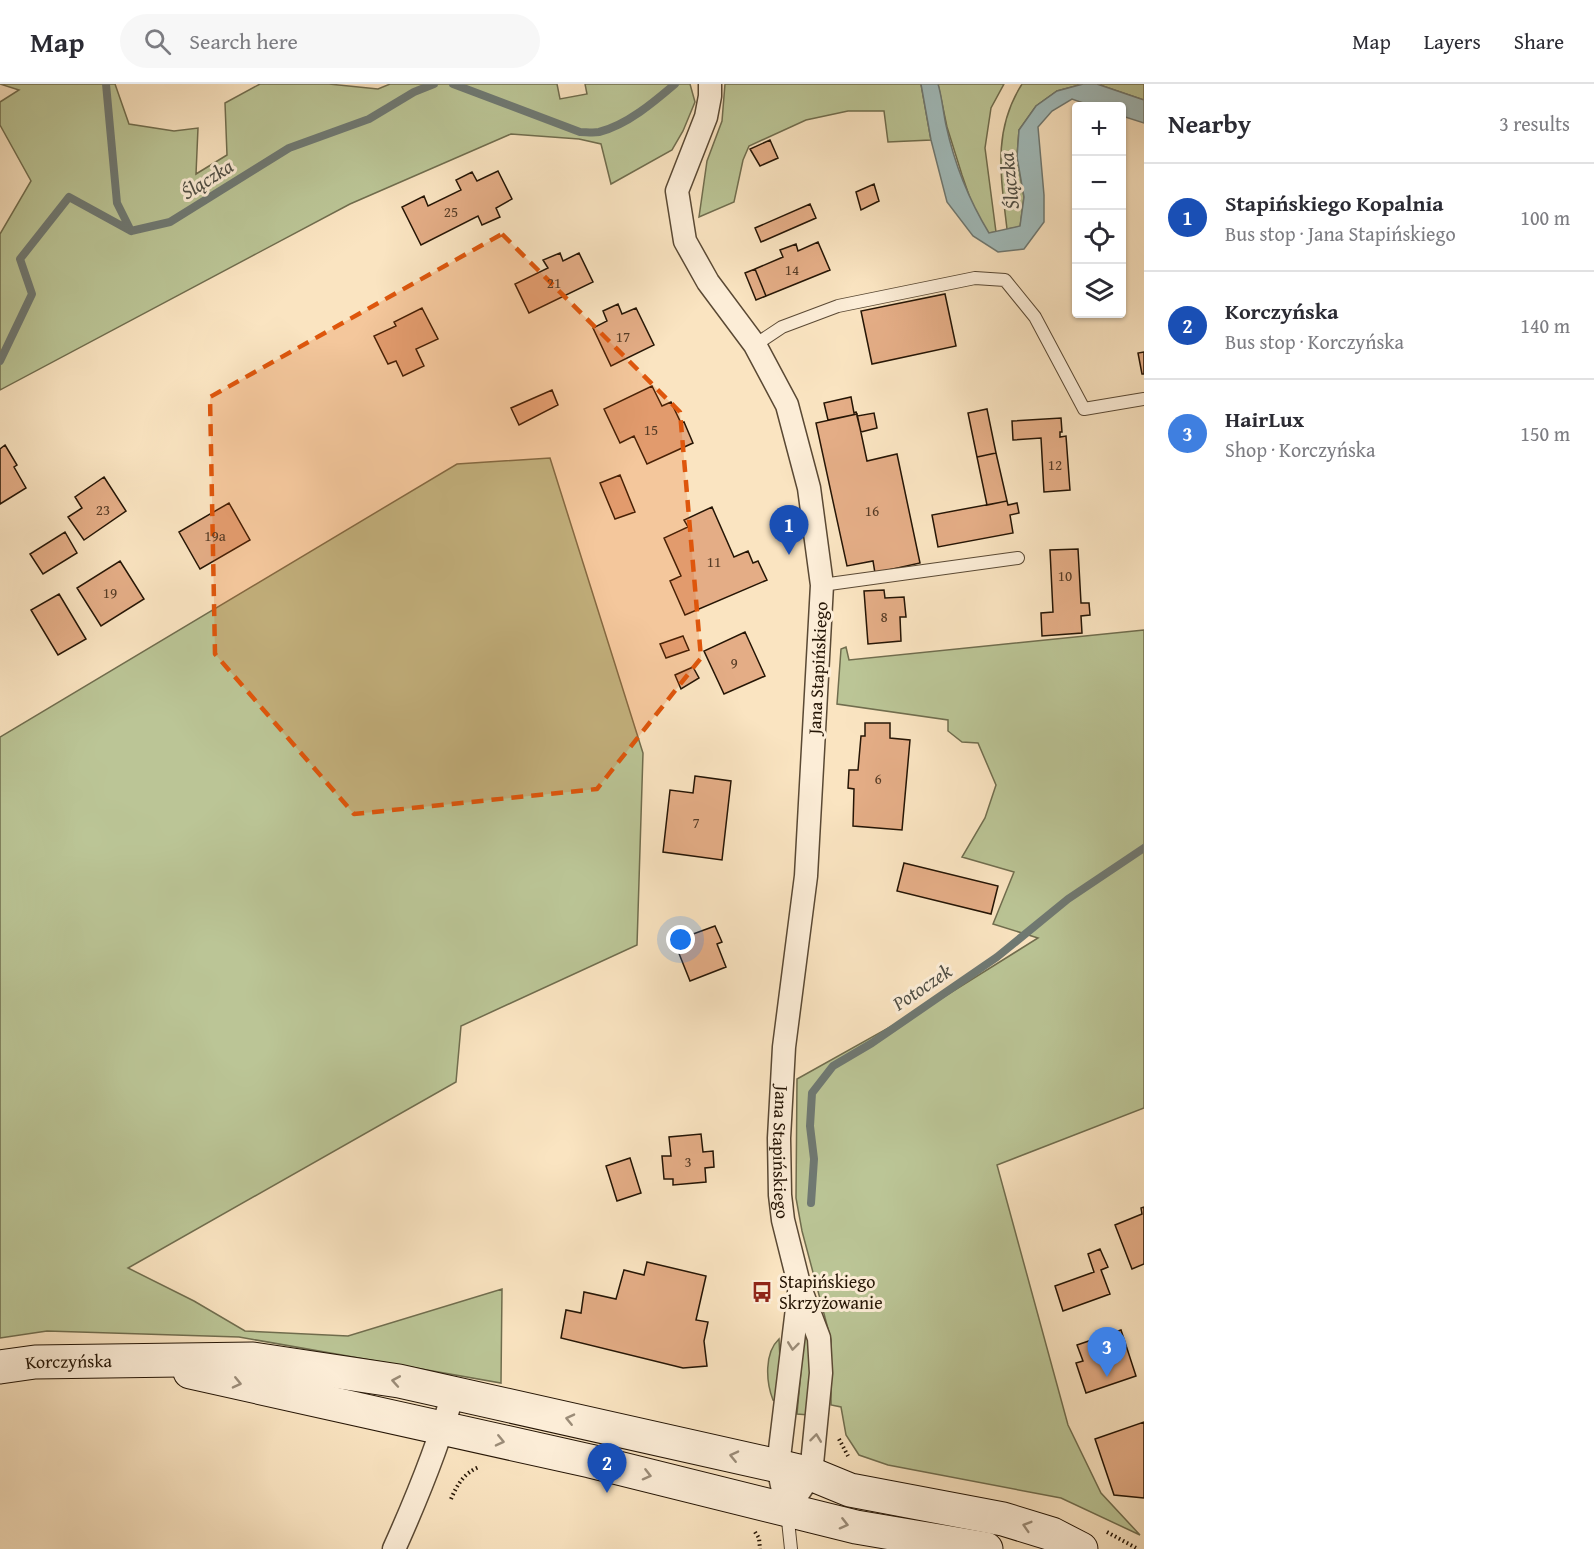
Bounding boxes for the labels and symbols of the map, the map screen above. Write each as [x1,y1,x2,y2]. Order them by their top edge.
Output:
water label: Ślączka [991,150,1026,211]
water label: Ślączka [175,151,239,206]
house number: 25 [444,201,458,222]
house number: 14 [785,259,799,280]
house number: 21 [547,272,561,293]
house number: 17 [616,326,630,347]
house number: 15 [644,419,658,440]
house number: 12 [1048,454,1062,475]
house number: 23 [96,499,110,520]
house number: 16 [865,500,879,521]
pin: 1 [770,506,808,555]
house number: 19a [204,525,226,546]
house number: 11 [707,551,721,572]
house number: 10 [1058,565,1072,586]
house number: 19 [103,582,117,603]
street label: Jana Stapińskiego [800,601,834,737]
house number: 8 [880,606,888,627]
house number: 9 [730,652,738,673]
house number: 6 [874,768,882,789]
house number: 7 [692,812,700,833]
your location [666,925,695,954]
water label: Potoczek [885,956,958,1018]
street label: Jana Stapińskiego [766,1083,797,1220]
house number: 3 [684,1151,692,1172]
place label: Stapińskiego Skrzyżowanie [779,1268,883,1316]
bus stop icon: Stapińskiego Skrzyżowanie [750,1280,774,1304]
pin: 3 [1088,1328,1126,1377]
one-way arrow [787,1341,800,1350]
street label: Korczyńska [23,1347,113,1376]
one-way arrow [232,1375,242,1388]
one-way arrow [391,1375,401,1387]
one-way arrow [565,1413,575,1426]
one-way arrow [809,1433,821,1442]
one-way arrow [495,1434,505,1447]
pin: 2 [588,1444,626,1493]
one-way arrow [729,1450,739,1463]
one-way arrow [642,1468,652,1481]
one-way arrow [839,1516,849,1529]
one-way arrow [1022,1521,1033,1533]

